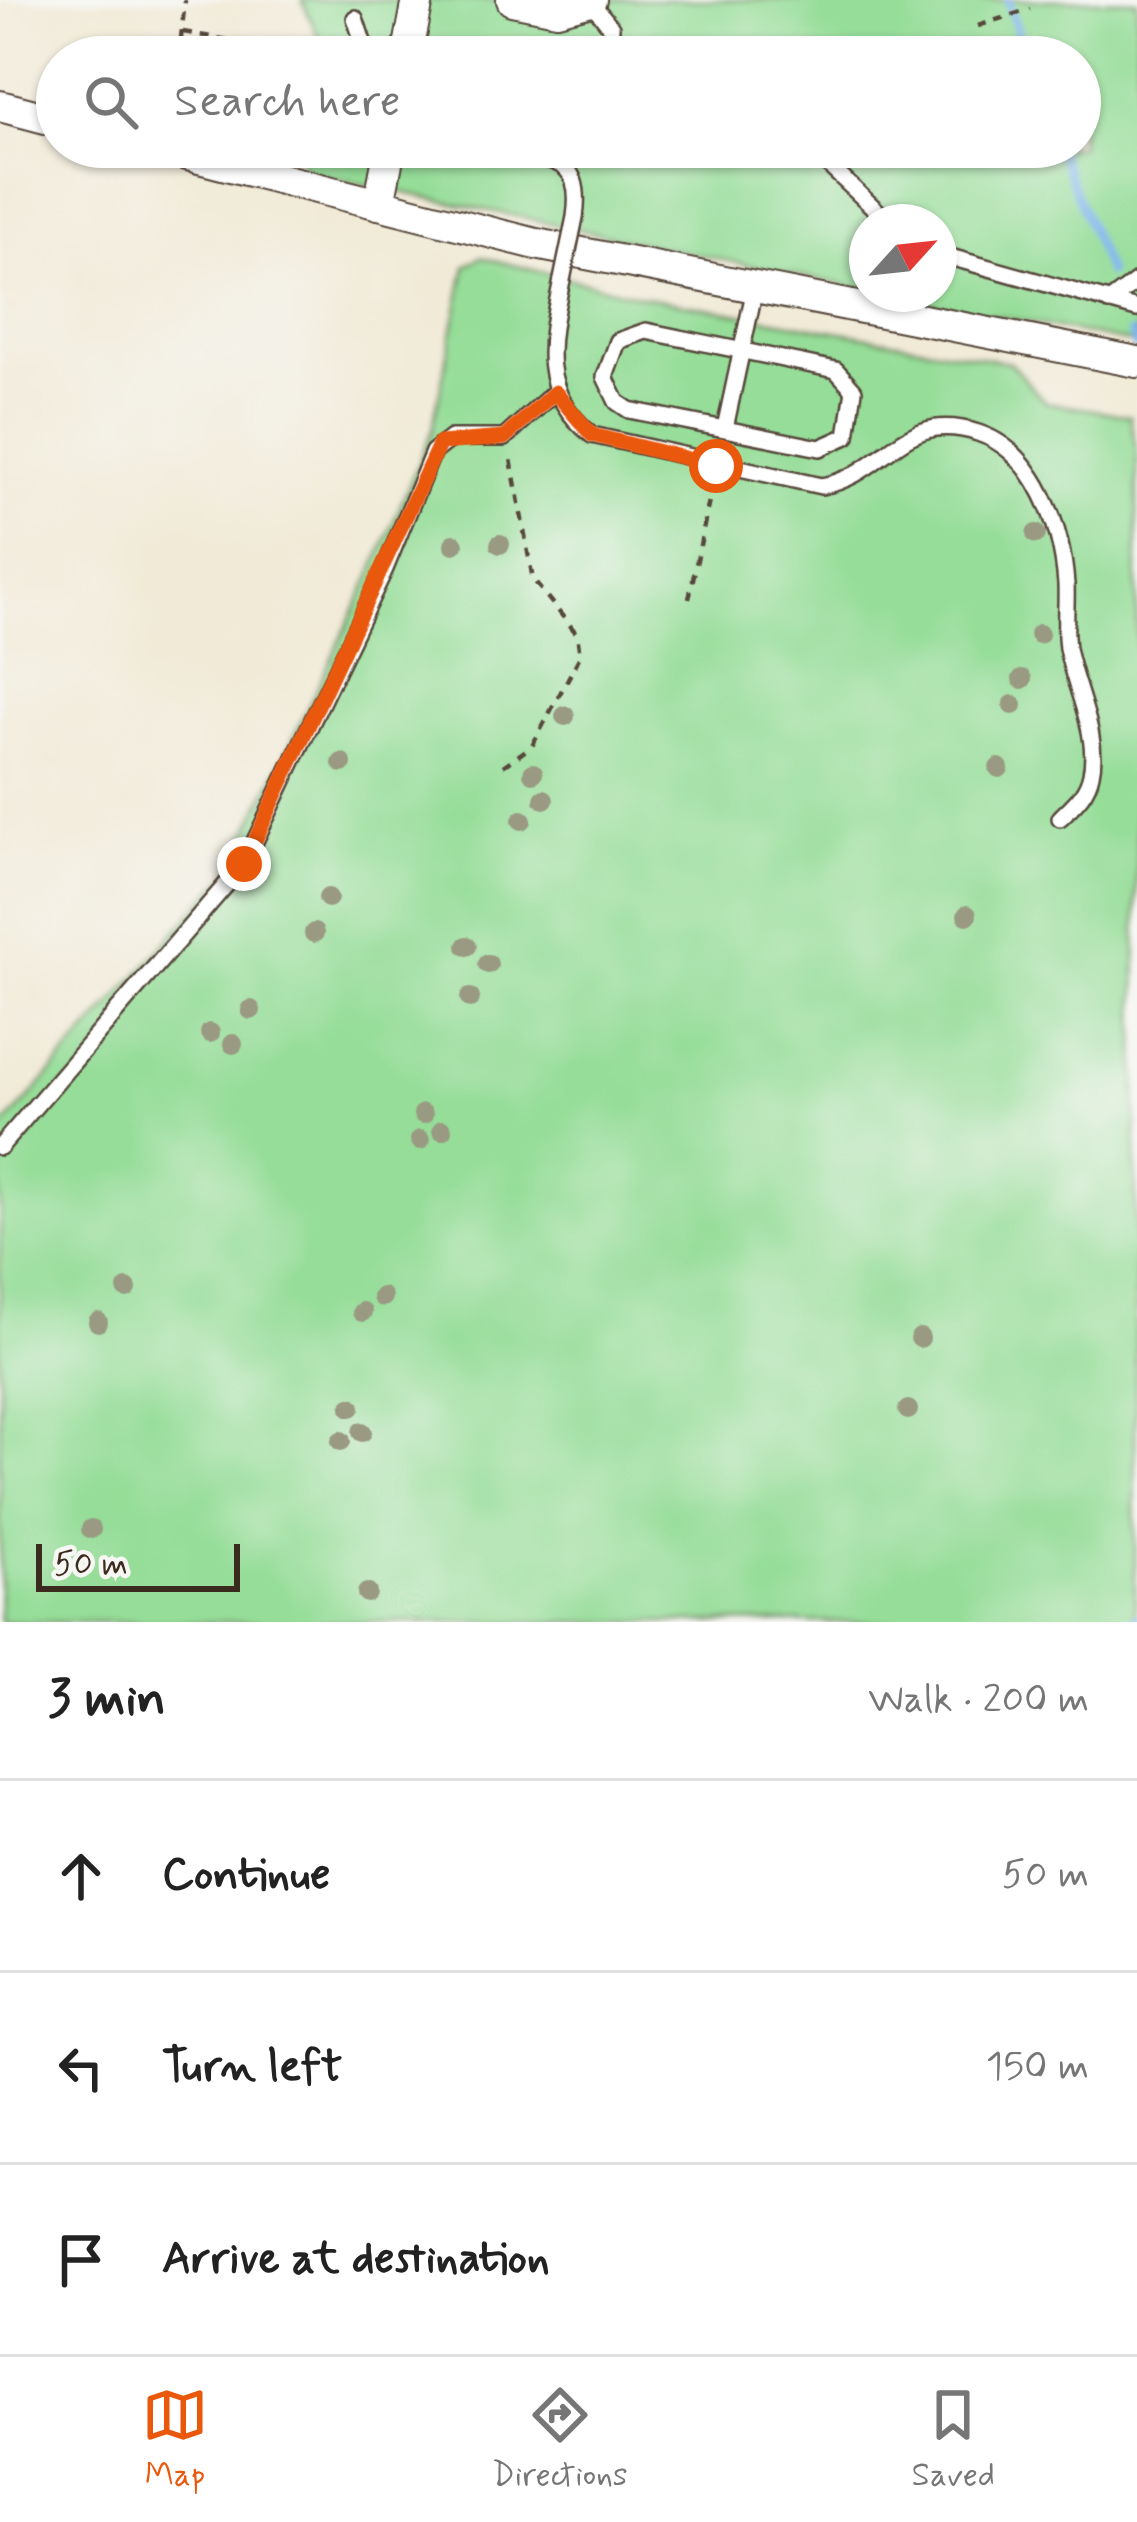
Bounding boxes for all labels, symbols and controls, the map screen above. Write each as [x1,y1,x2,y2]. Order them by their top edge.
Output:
search box [36,36,1101,168]
icon: search [78,69,144,135]
text: Search here [174,73,401,132]
north arrow [849,204,957,312]
route start [689,439,743,493]
route end [217,837,271,891]
scale bar [36,1538,240,1591]
text: 50 m [54,1543,128,1587]
text: 3 min [48,1667,166,1733]
text: Walk · 200 m [868,1675,1089,1726]
icon: ahead [48,1843,114,1909]
text: Continue [162,1846,330,1905]
text: 50 m [1002,1850,1089,1901]
icon: left [48,2035,114,2101]
text: Turn left [162,2038,342,2097]
text: 150 m [986,2042,1089,2093]
icon: arrive [48,2227,114,2293]
text: Arrive at destination [162,2230,550,2289]
tab: Map [142,2382,208,2498]
tab: Directions [492,2382,628,2498]
tab: Saved [912,2382,995,2498]

